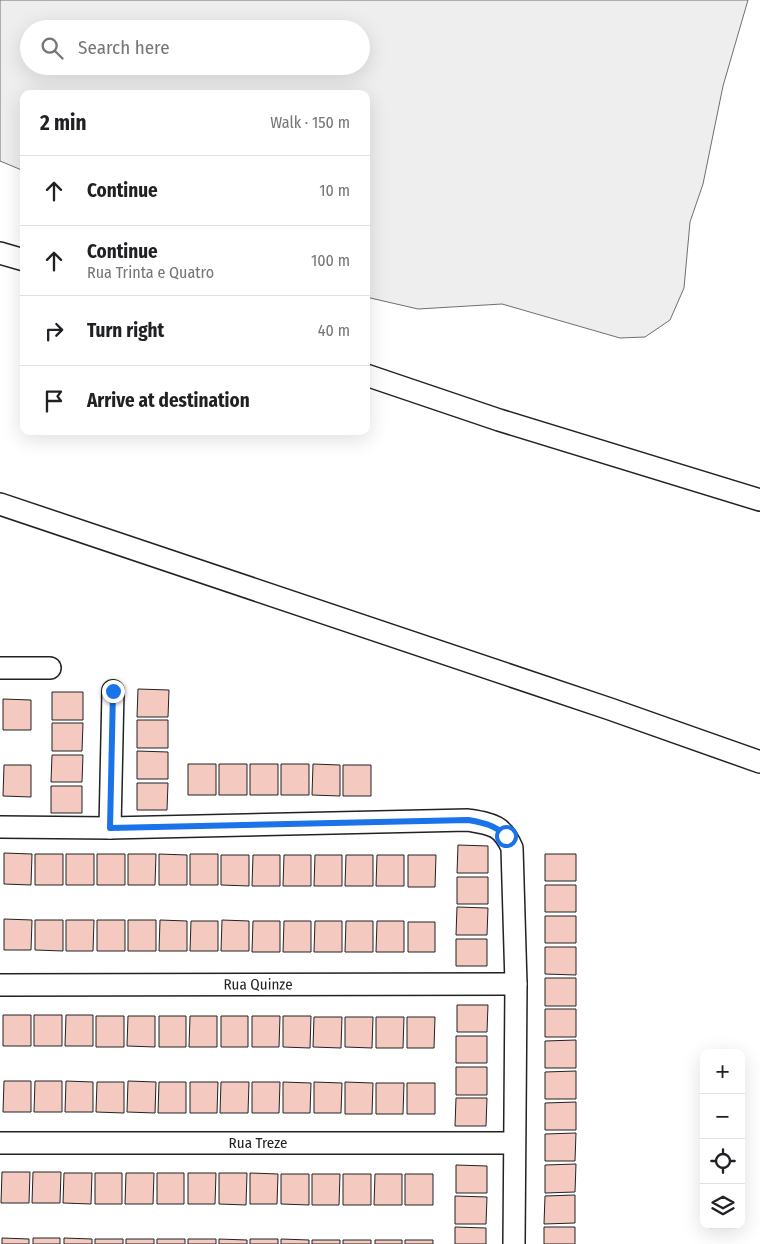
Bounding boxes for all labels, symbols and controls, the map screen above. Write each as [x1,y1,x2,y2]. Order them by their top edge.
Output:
search box [20,20,370,75]
icon: search [38,34,66,62]
text: Search here [78,36,170,59]
text: 2 min [40,110,87,136]
text: Walk · 150 m [270,113,350,132]
icon: ahead [40,177,68,205]
text: Continue [87,179,158,202]
text: 10 m [319,181,350,200]
text: Continue [87,240,158,263]
icon: ahead [40,247,68,275]
text: 100 m [311,251,350,270]
text: Rua Trinta e Quatro [87,263,214,282]
icon: right [40,317,68,345]
text: Turn right [87,319,164,342]
text: 40 m [318,321,350,340]
icon: arrive [40,387,68,415]
text: Arrive at destination [87,389,250,412]
route end [102,680,125,703]
route start [495,825,518,848]
street label: Rua Quinze [223,975,293,994]
map controls [700,1049,745,1229]
button: + [700,1049,745,1094]
button: − [700,1094,745,1139]
street label: Rua Treze [229,1134,287,1152]
button: locate [700,1139,745,1184]
button: layers [700,1184,745,1229]

